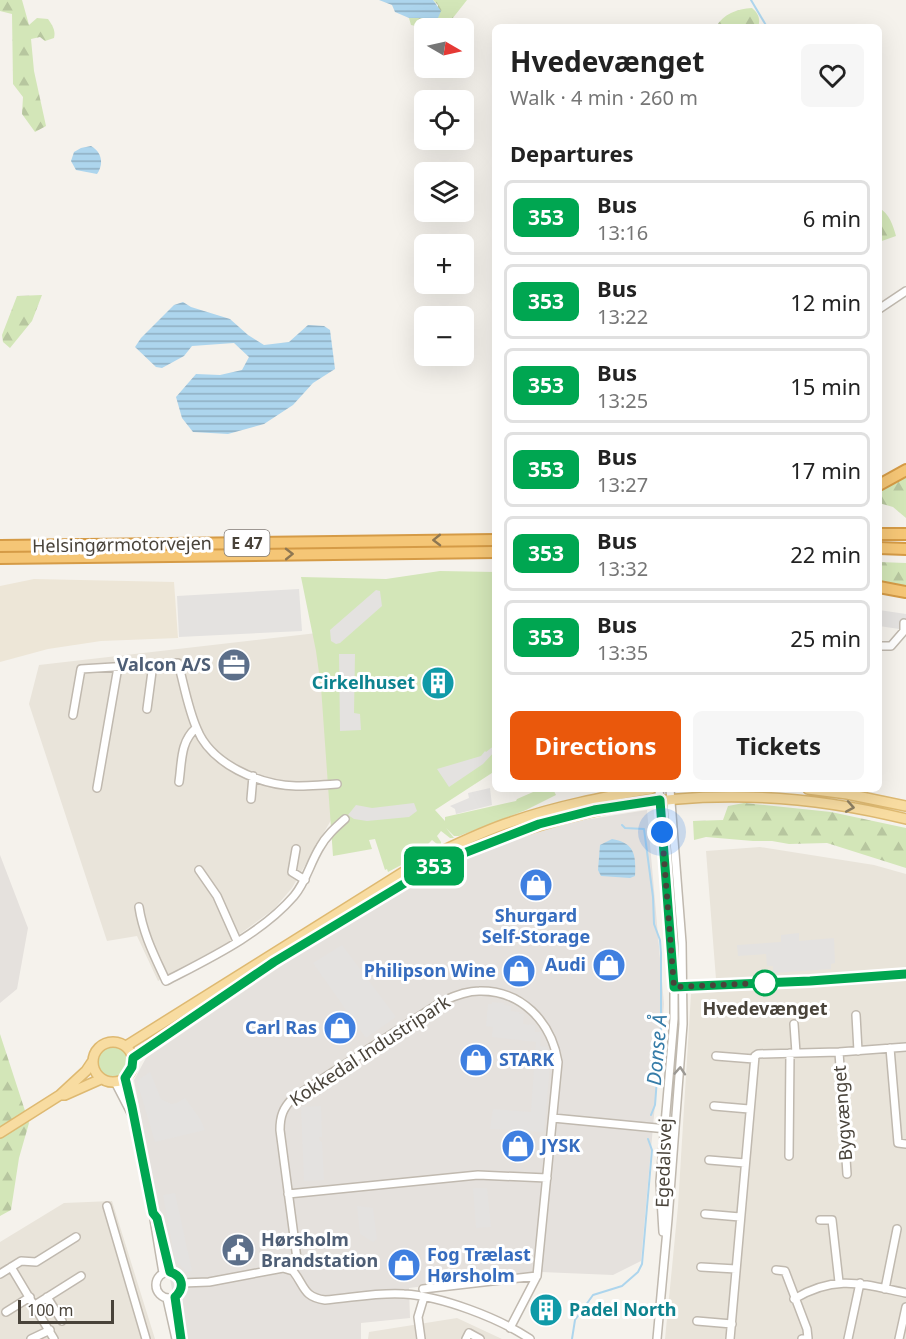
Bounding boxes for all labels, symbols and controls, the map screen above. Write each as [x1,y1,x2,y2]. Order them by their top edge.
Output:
north arrow [414,18,474,78]
map controls [414,18,474,366]
text: Hvedevænget [510,42,704,80]
button: heart [801,44,864,107]
text: Walk · 4 min · 260 m [510,84,698,111]
button: locate [414,90,474,150]
text: Departures [510,138,634,168]
button: layers [414,162,474,222]
text: Bus [597,189,637,219]
text: 353 [528,203,564,231]
text: 6 min [803,203,861,233]
text: 13:16 [597,219,648,246]
button: + [414,234,474,294]
text: Bus [597,273,637,303]
text: 353 [528,287,564,315]
text: 12 min [790,287,861,317]
text: 13:22 [597,303,648,330]
button: − [414,306,474,366]
text: Bus [597,357,637,387]
text: 353 [528,371,564,399]
text: 15 min [790,371,861,401]
text: 13:25 [597,387,648,414]
text: Bus [597,441,637,471]
text: 353 [528,455,564,483]
text: 17 min [790,455,861,485]
text: 13:27 [597,471,648,498]
text: Bus [597,525,637,555]
street label: Helsingørmotorvejen [32,530,212,558]
road number: E 47 [224,530,270,556]
one-way arrow [432,534,441,546]
text: 353 [528,539,564,567]
text: 22 min [790,539,861,569]
one-way arrow [285,548,294,561]
text: 13:32 [597,555,648,582]
text: Bus [597,609,637,639]
text: 353 [528,623,564,651]
text: 25 min [790,623,861,653]
text: 13:35 [597,639,648,666]
office icon: Valcon A/S [216,647,252,683]
place label: Valcon A/S [117,652,211,676]
building icon: Cirkelhuset [420,665,456,701]
place label: Cirkelhuset [312,670,415,694]
button: Directions [510,711,681,780]
button: Tickets [693,711,864,780]
one-way arrow [845,800,854,812]
your location [647,817,677,847]
line badge: 353 [400,846,468,886]
text: 353 [416,852,452,880]
shop icon: Shurgard Self-Storage [518,867,554,903]
place label: Shurgard Self-Storage [482,903,590,948]
shop icon: Audi [591,947,627,983]
place label: Audi [545,952,586,976]
shop icon: Philipson Wine [501,953,537,989]
place label: Philipson Wine [364,958,496,982]
marker: Hvedevænget [752,970,778,996]
street label: Kokkedal Industripark [285,989,455,1111]
place label: Hvedevænget [703,996,828,1020]
shop icon: Carl Ras [322,1010,358,1046]
water label: Donse Å [640,1013,673,1087]
place label: Carl Ras [245,1015,317,1039]
shop icon: STARK [458,1042,494,1078]
place label: STARK [499,1047,554,1071]
street label: Bygvænget [827,1064,857,1162]
one-way arrow [673,1067,686,1076]
street label: Egedalsvej [649,1118,677,1208]
shop icon: JYSK [500,1128,536,1164]
place label: JYSK [539,1133,580,1157]
place label: Hørsholm Brandstation [261,1227,378,1272]
public building icon: Hørsholm Brandstation [220,1232,256,1268]
place label: Fog Trælast Hørsholm [427,1242,531,1287]
shop icon: Fog Trælast Hørsholm [386,1247,422,1283]
building icon: Padel North [528,1292,564,1328]
scale bar [18,1297,114,1324]
place label: Padel North [569,1297,677,1321]
text: 100 m [27,1299,74,1321]

